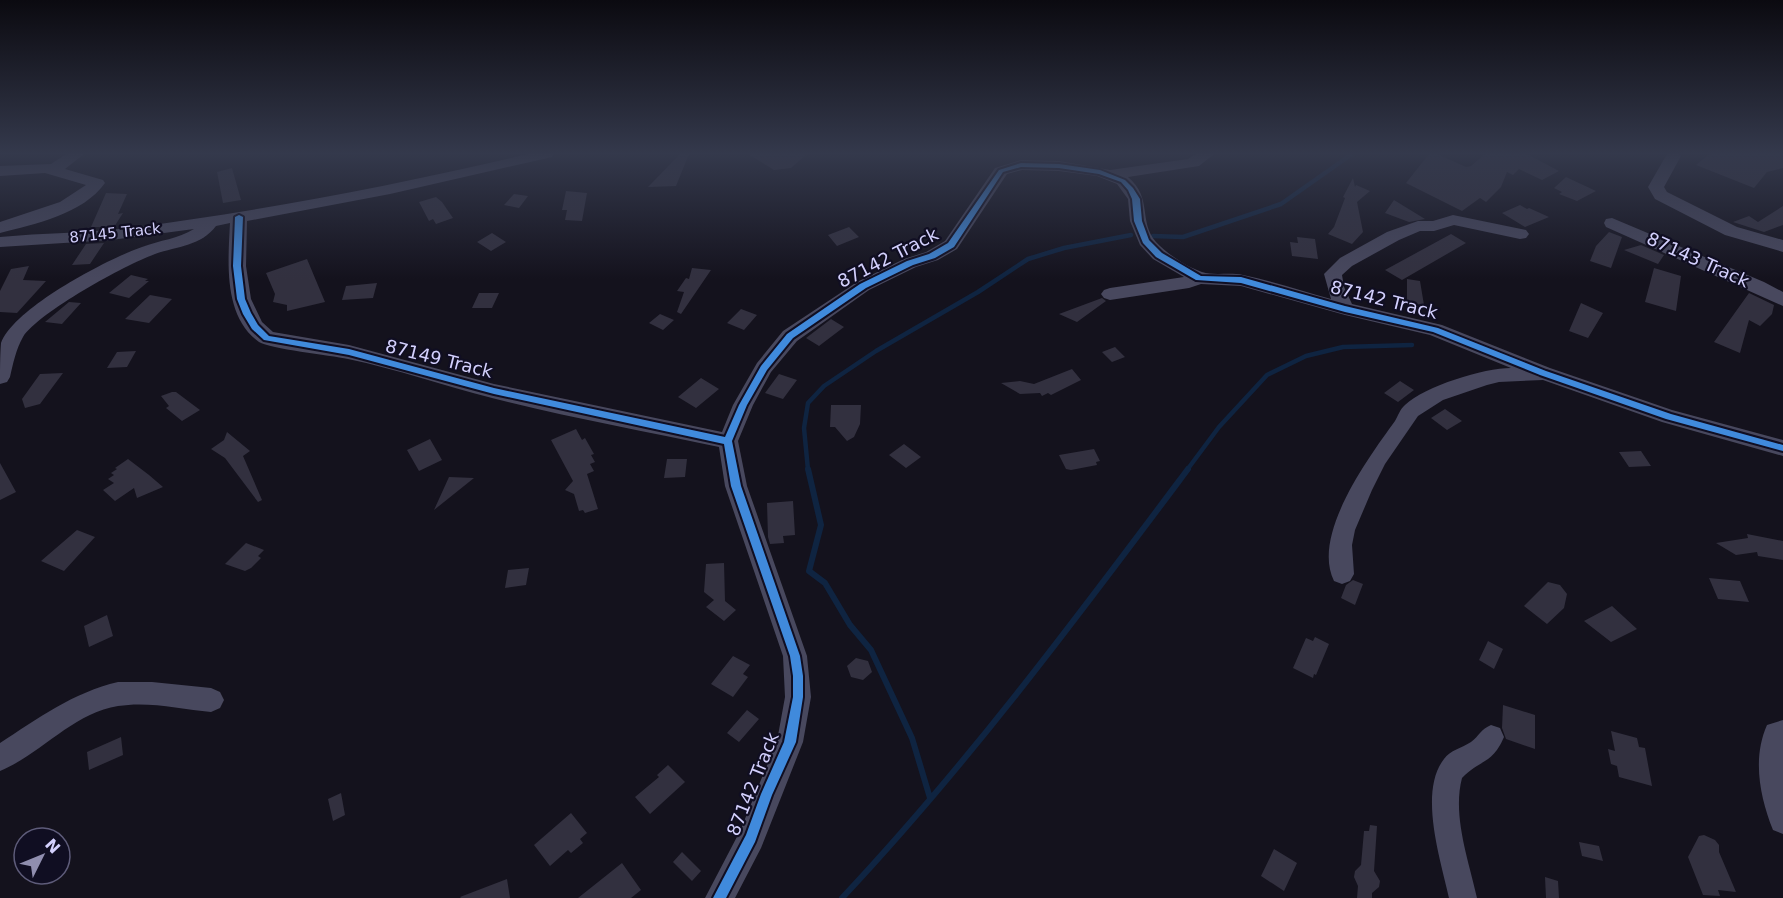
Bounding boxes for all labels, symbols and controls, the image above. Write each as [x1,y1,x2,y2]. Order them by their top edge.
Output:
street label: 87145 Track [68,219,162,247]
street label: 87142 Track [834,223,942,292]
street label: 87143 Track [1644,228,1753,292]
street label: 87142 Track [1328,276,1441,323]
street label: 87149 Track [383,335,496,382]
street label: 87142 Track [722,728,783,839]
north arrow [12,826,72,886]
text: N [41,835,64,857]

